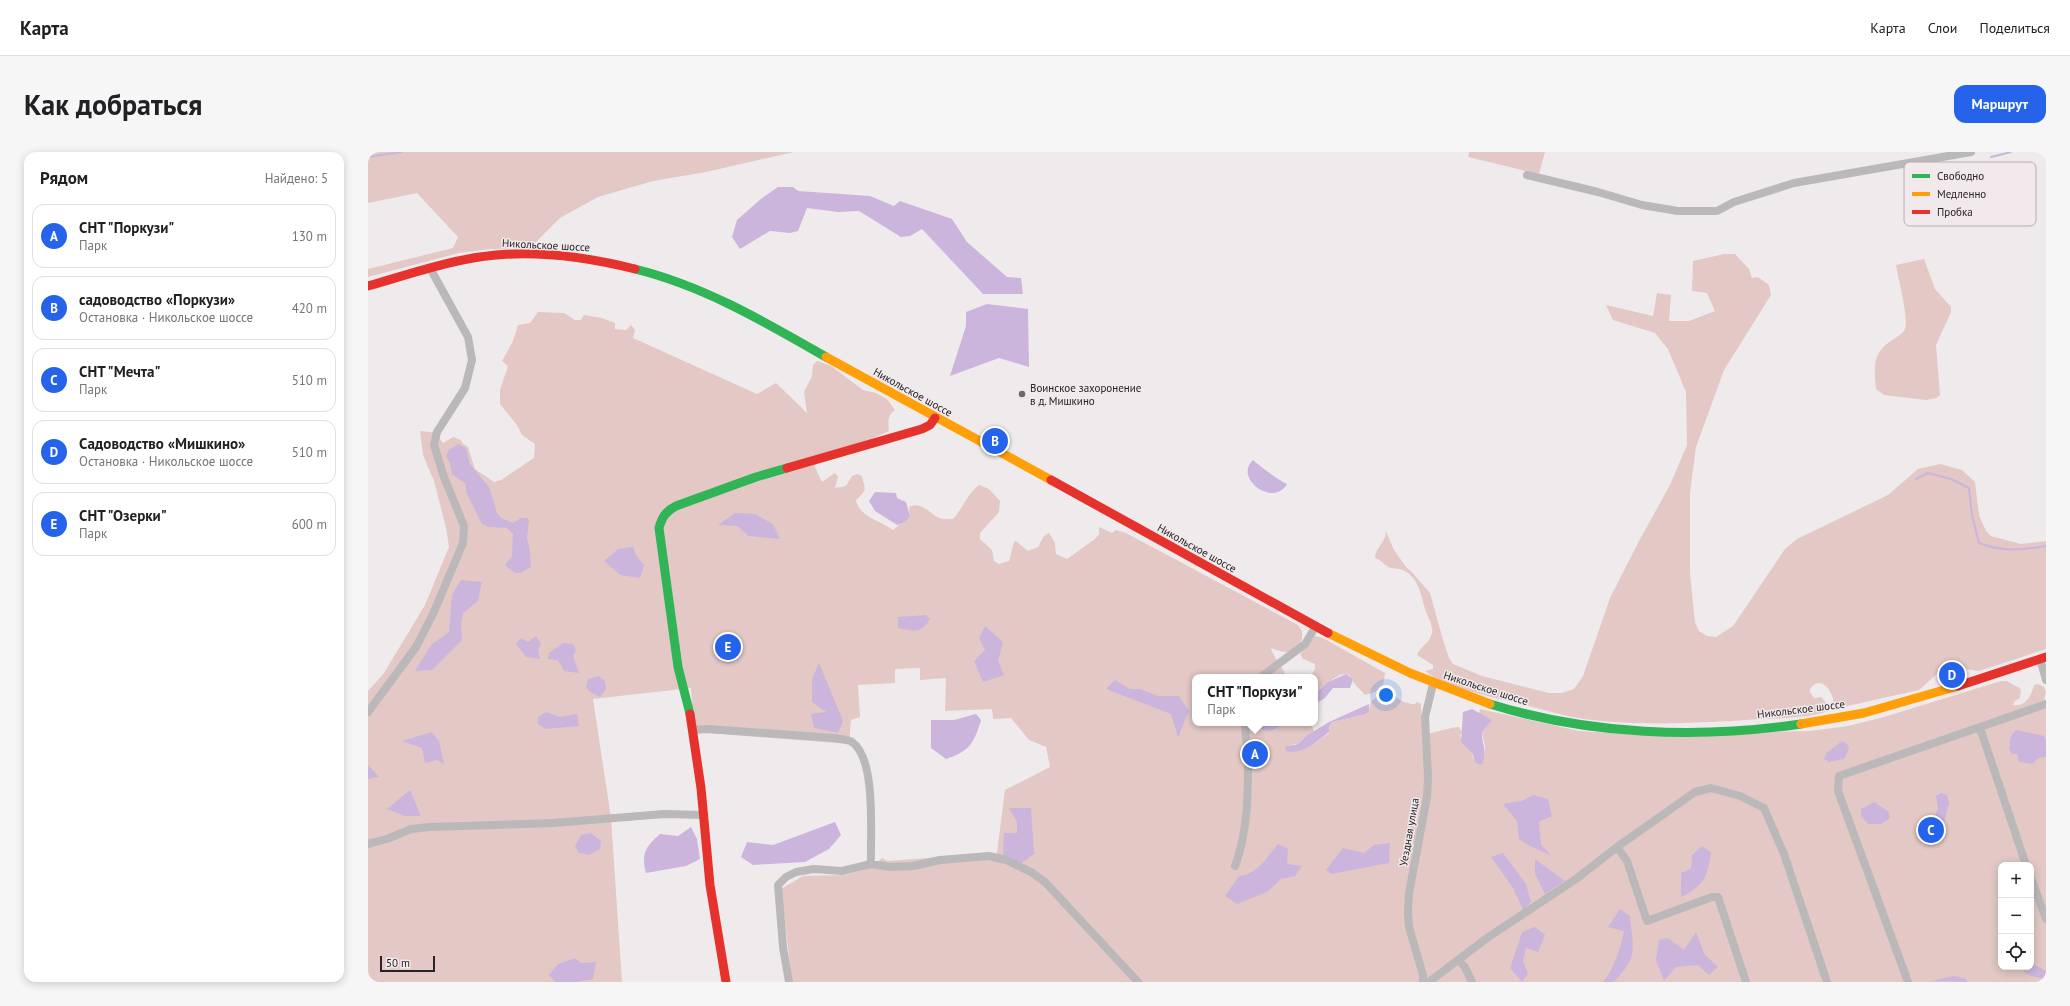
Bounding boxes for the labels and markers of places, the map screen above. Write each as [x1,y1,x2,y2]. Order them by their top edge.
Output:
place label: Воинское захоронение в д. Мишкино [1030,381,1142,408]
marker: Воинское захоронение в д. Мишкино [1017,389,1027,399]
pin: B [982,426,1008,456]
pin: E [715,632,741,662]
pin: D [1939,660,1965,690]
pin: A [1242,739,1268,769]
pin: C [1918,815,1944,845]

